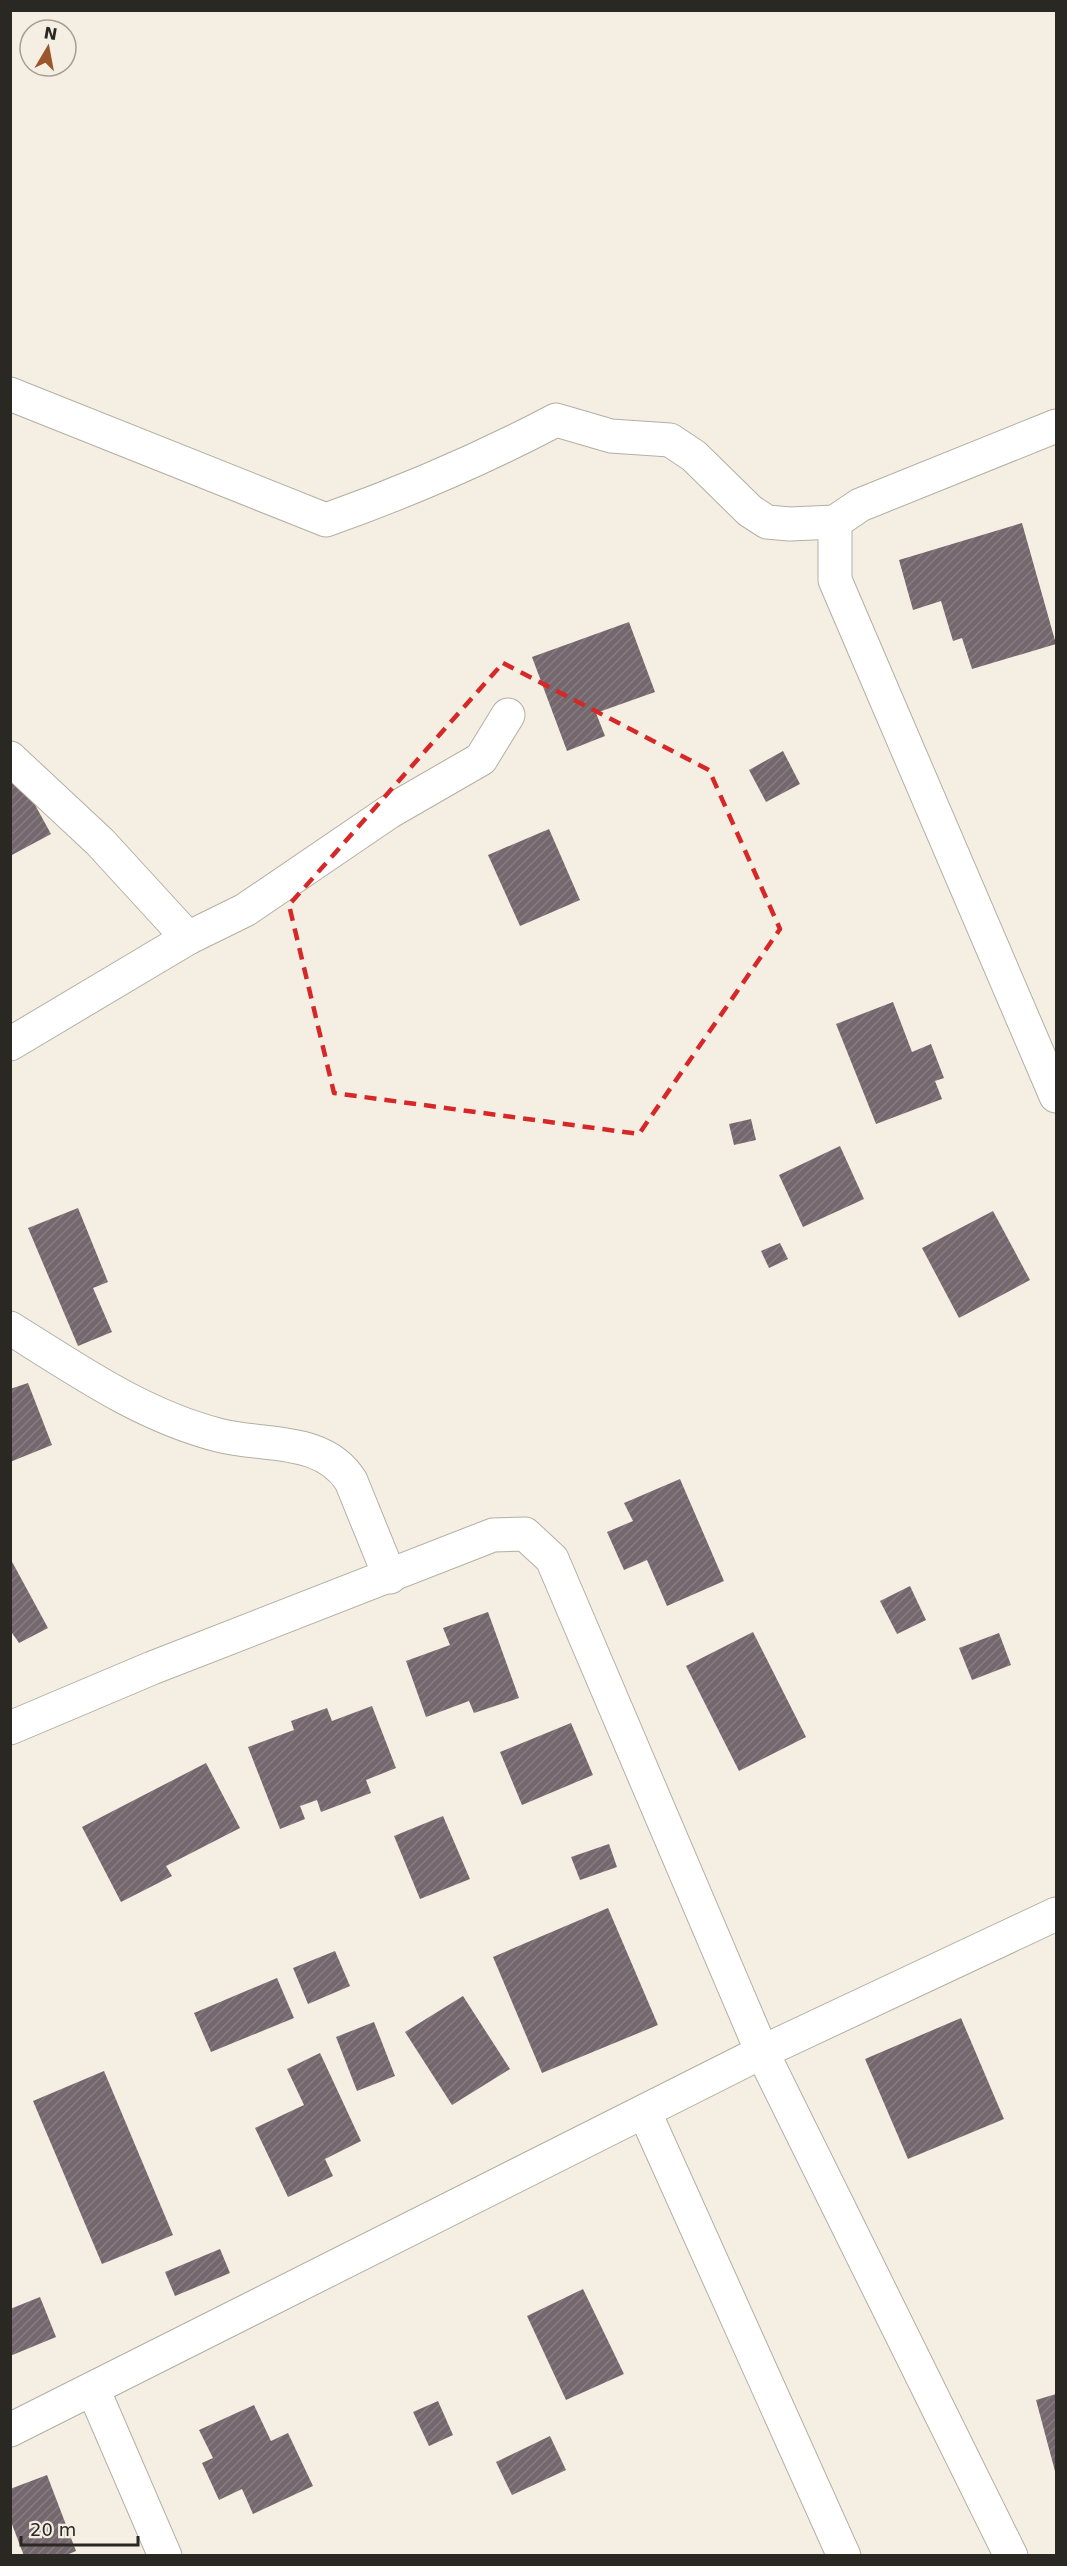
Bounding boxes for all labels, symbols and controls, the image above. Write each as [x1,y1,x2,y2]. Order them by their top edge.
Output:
north arrow [18,18,78,78]
text: N [42,23,59,44]
scale bar [21,2509,138,2547]
text: 20 m [30,2519,76,2540]

